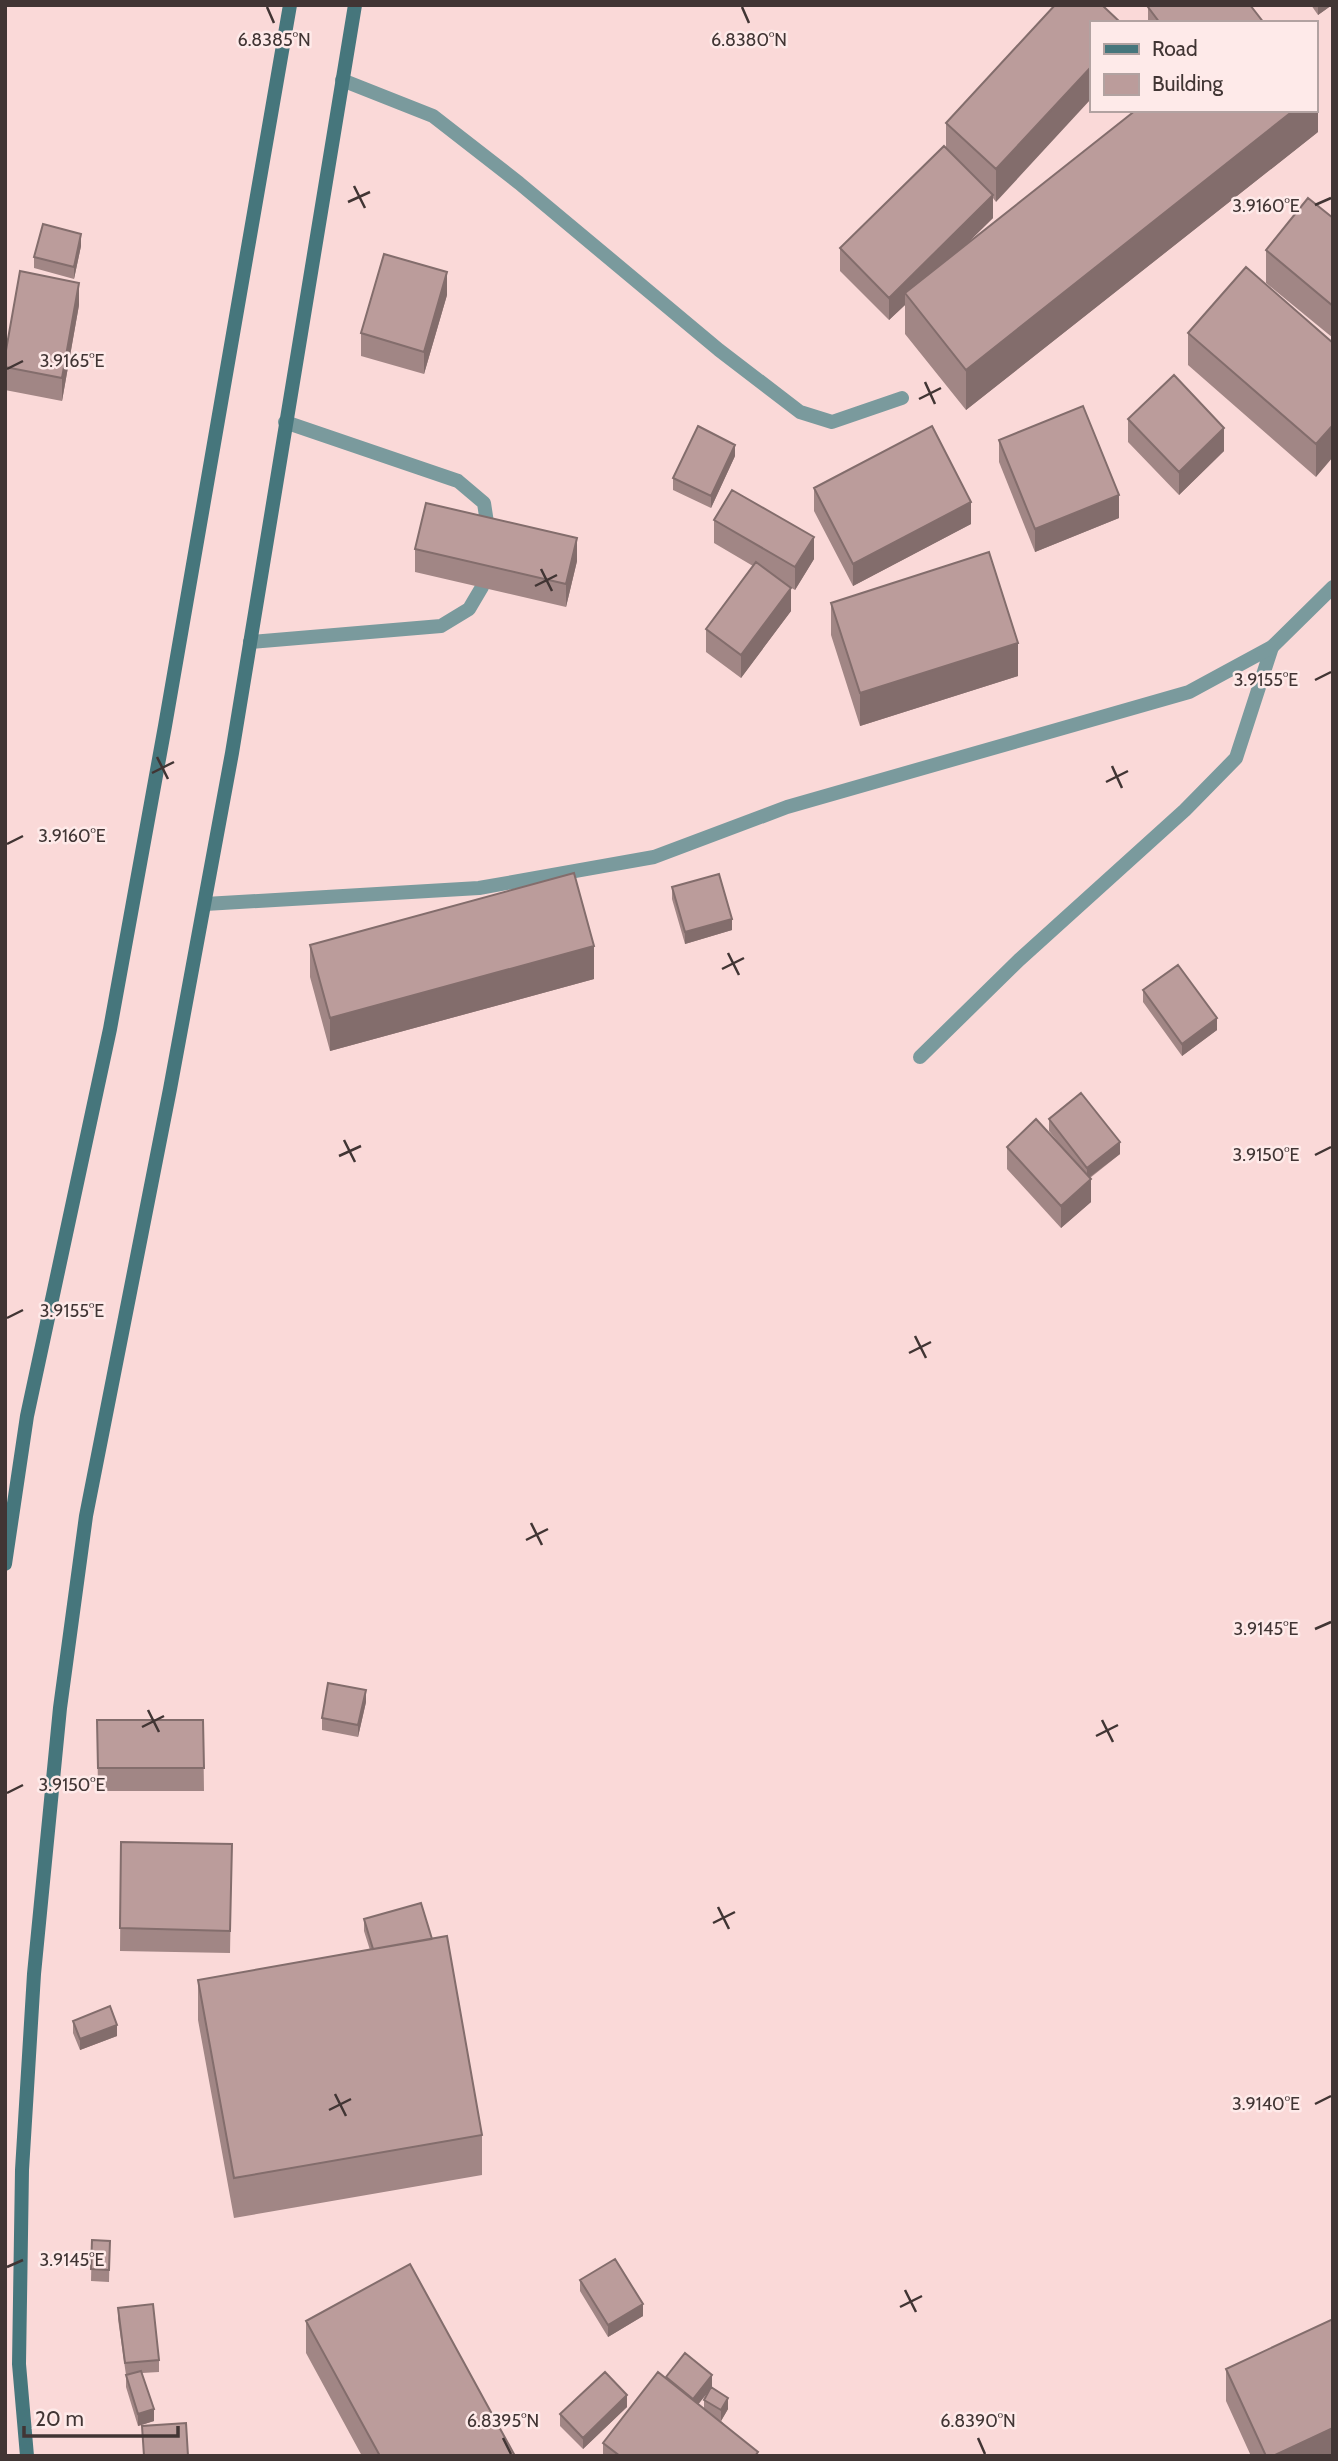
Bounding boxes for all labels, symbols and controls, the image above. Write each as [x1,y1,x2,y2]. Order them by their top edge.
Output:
legend [1090,21,1317,112]
text: 6.8385°N [237,29,311,51]
text: 6.8380°N [711,29,787,51]
text: Road [1152,36,1198,61]
text: Building [1152,71,1224,96]
text: 3.9160°E [1232,195,1300,217]
text: 3.9165°E [40,350,104,372]
text: 3.9155°E [1234,669,1298,691]
text: 3.9160°E [38,825,106,847]
text: 3.9150°E [1232,1144,1300,1166]
text: 3.9155°E [40,1300,104,1322]
text: 3.9145°E [1234,1618,1298,1640]
text: 3.9150°E [38,1774,106,1796]
text: 3.9140°E [1232,2093,1300,2115]
text: 3.9145°E [40,2249,104,2271]
scale bar [24,2394,178,2438]
text: 20 m [35,2406,84,2431]
text: 6.8395°N [467,2410,539,2432]
text: 6.8390°N [940,2410,1016,2432]

